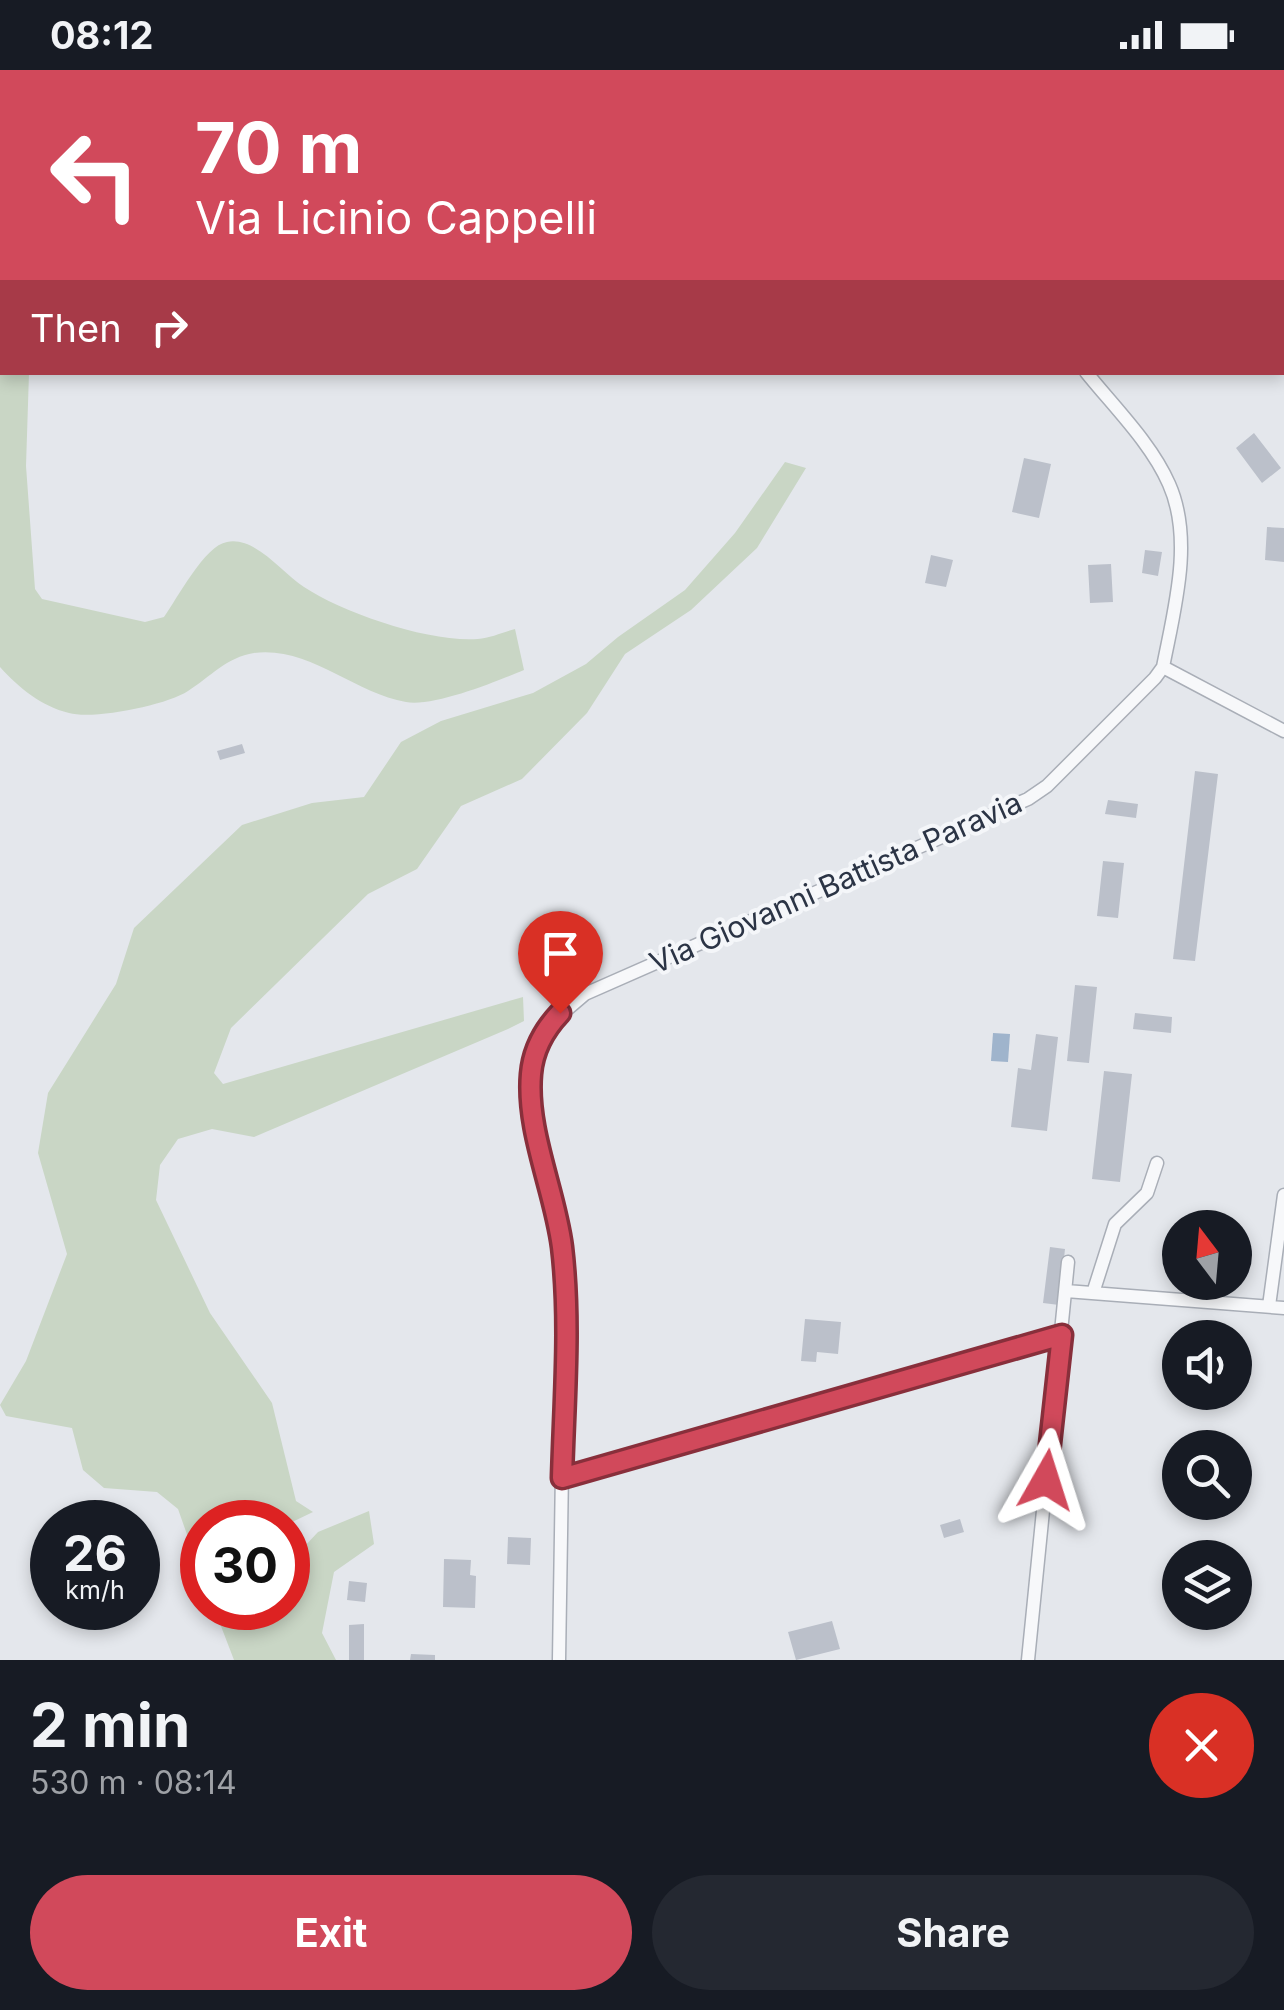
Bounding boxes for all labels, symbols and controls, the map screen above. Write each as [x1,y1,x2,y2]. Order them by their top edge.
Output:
text: 08:12 [50,12,153,58]
text: 70 m [195,105,362,190]
icon: left [30,110,160,240]
text: Via Licinio Cappelli [195,190,597,245]
icon: right [142,300,197,355]
text: Then [30,305,122,351]
street label: Via Giovanni Battista Paravia [644,784,1027,981]
pin [518,911,603,1014]
icon: arrive [533,926,588,981]
north arrow [1162,1210,1252,1300]
map controls [1162,1210,1252,1630]
button: sound [1162,1320,1252,1410]
position arrow [994,1428,1098,1532]
button: search [1162,1430,1252,1520]
speed limit sign: 30 [180,1500,310,1630]
text: 26 [63,1523,127,1583]
button: layers [1162,1540,1252,1630]
text: km/h [65,1575,125,1605]
text: 2 min [30,1689,190,1761]
button: close [1149,1693,1254,1798]
text: 530 m · 08:14 [30,1763,237,1802]
button: Exit [30,1875,632,1990]
button: Share [652,1875,1254,1990]

